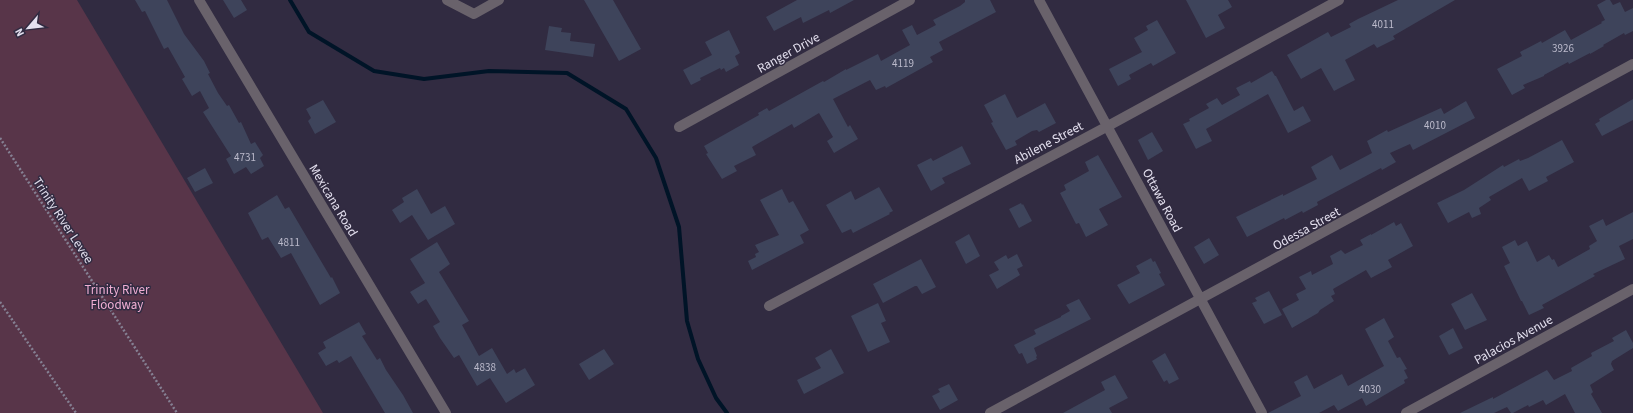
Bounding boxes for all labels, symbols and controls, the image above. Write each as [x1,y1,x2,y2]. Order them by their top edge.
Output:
north arrow [8,8,48,48]
house number: 4011 [1372,17,1394,32]
text: N [11,26,28,39]
street label: Ranger Drive [754,28,823,78]
house number: 3926 [1552,41,1574,56]
house number: 4119 [892,56,914,71]
street label: Abilene Street [1011,117,1087,169]
house number: 4010 [1424,118,1446,133]
house number: 4731 [234,150,256,165]
street label: Mexicana Road [304,161,362,240]
street label: Ottawa Road [1138,165,1186,235]
street label: Trinity River Levee [29,174,98,267]
street label: Odessa Street [1269,203,1344,255]
house number: 4811 [278,235,300,250]
park label: Trinity River Floodway [84,281,150,314]
street label: Palacios Avenue [1471,311,1556,369]
house number: 4838 [474,360,496,375]
house number: 4030 [1359,382,1381,397]

